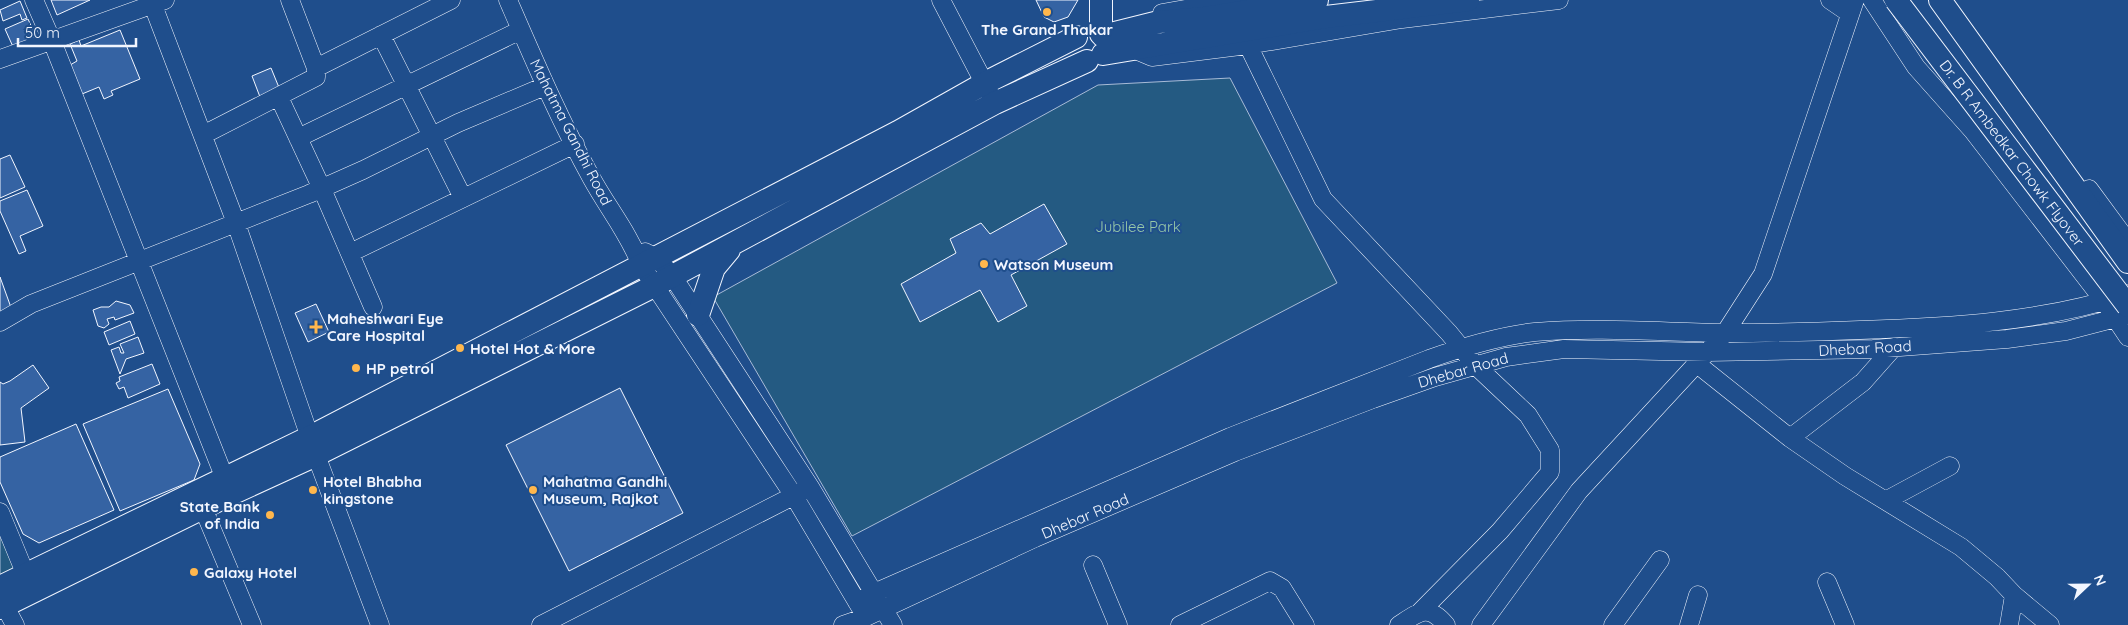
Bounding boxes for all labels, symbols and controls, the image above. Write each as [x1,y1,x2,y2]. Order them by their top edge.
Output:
marker: The Grand Thakar [1041,6,1053,18]
scale bar [18,15,135,47]
place label: The Grand Thakar [981,20,1113,39]
text: 50 m [25,23,60,42]
street label: Mahatma Gandhi Road [526,56,616,208]
street label: Dr. B R Ambedkar Chowk Flyover [1936,56,2089,250]
park label: Jubilee Park [1095,217,1181,236]
place label: Watson Museum [994,255,1113,274]
marker: Watson Museum [978,258,990,270]
place label: Maheshwari Eye Care Hospital [327,309,444,345]
marker: Maheshwari Eye Care Hospital [309,320,323,334]
street label: Dhebar Road [1818,336,1912,360]
place label: Hotel Hot & More [470,339,595,358]
marker: Hotel Hot & More [454,342,466,354]
street label: Dhebar Road [1416,348,1510,392]
place label: HP petrol [366,359,434,378]
marker: HP petrol [350,362,362,374]
place label: Hotel Bhabha kingstone [323,472,422,508]
place label: Mahatma Gandhi Museum, Rajkot [543,472,667,508]
marker: Hotel Bhabha kingstone [307,484,319,496]
marker: Mahatma Gandhi Museum, Rajkot [527,484,539,496]
street label: Dhebar Road [1038,489,1132,543]
place label: State Bank of India [180,497,260,533]
marker: State Bank of India [264,509,276,521]
north arrow [2063,560,2113,610]
place label: Galaxy Hotel [204,563,297,582]
marker: Galaxy Hotel [188,566,200,578]
text: N [2090,572,2110,588]

